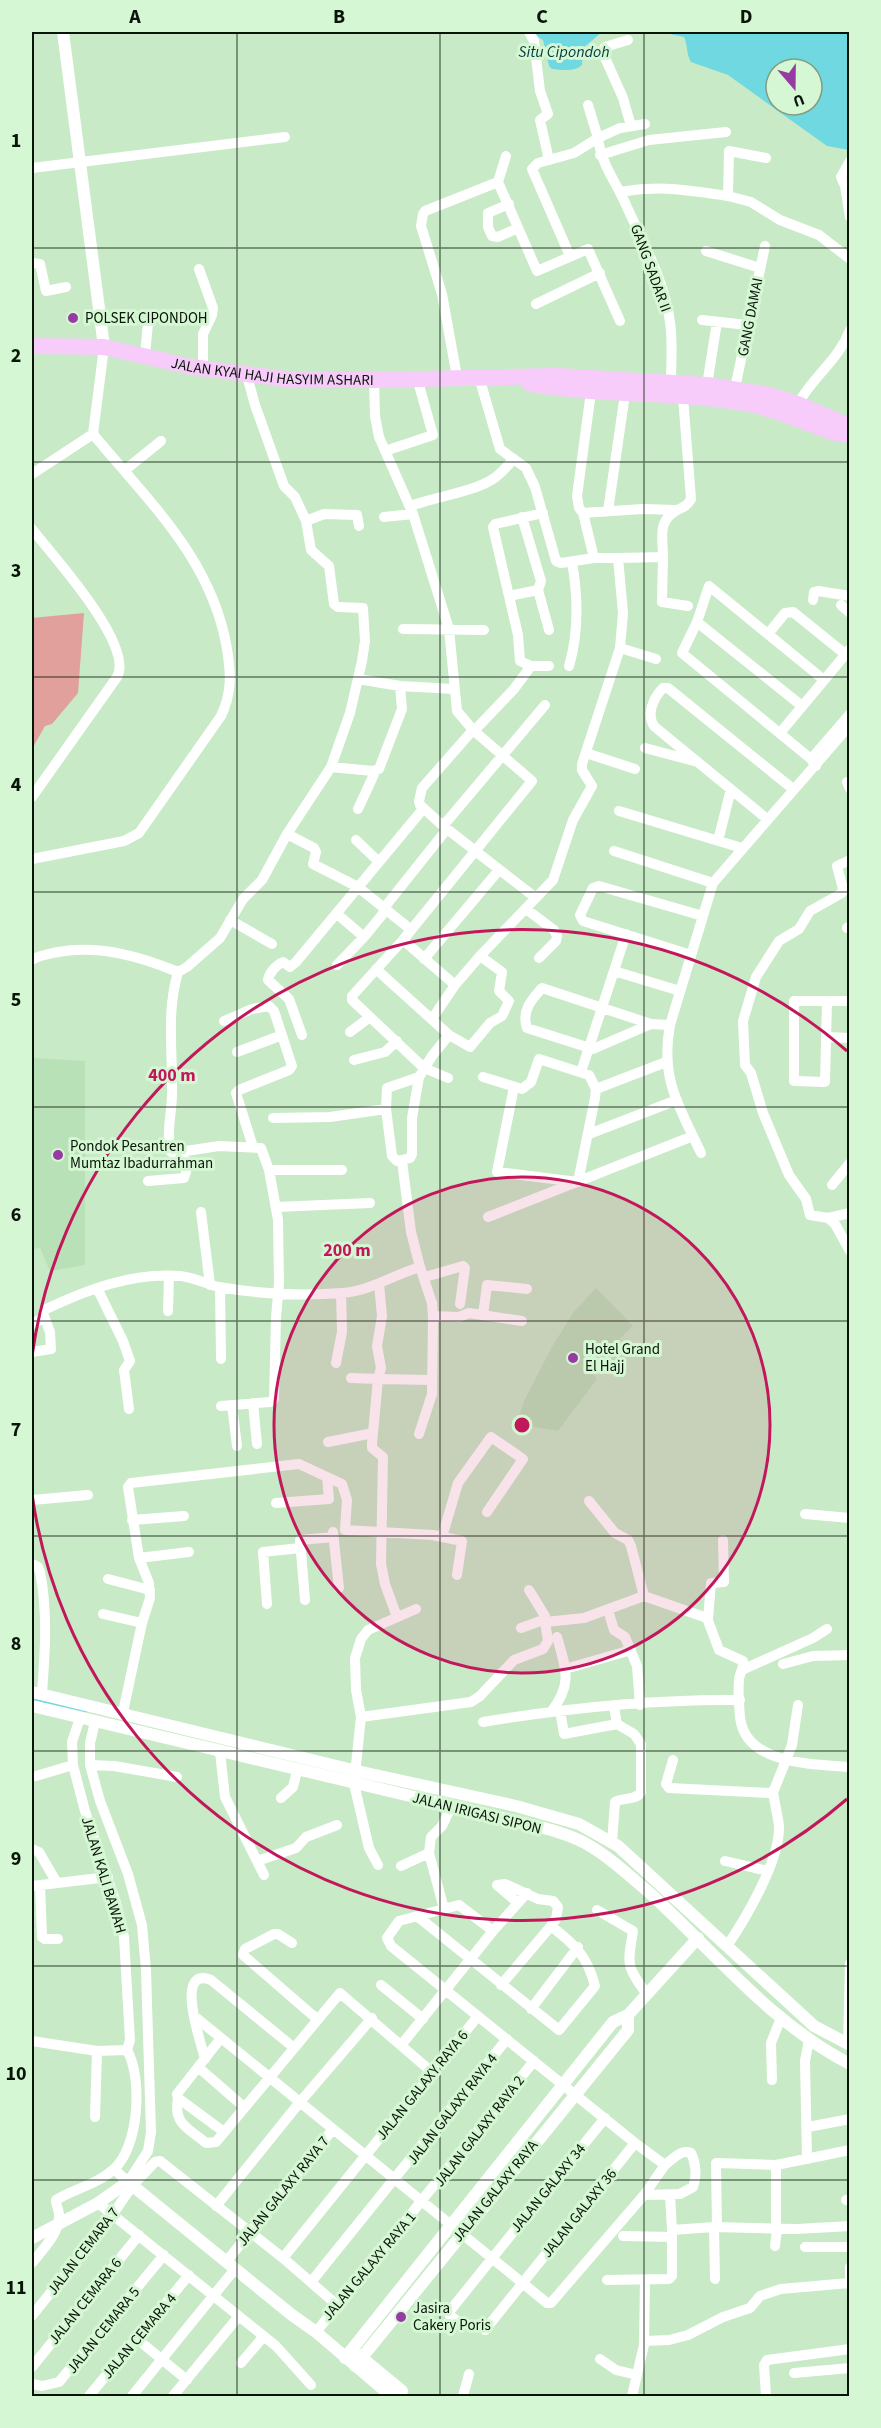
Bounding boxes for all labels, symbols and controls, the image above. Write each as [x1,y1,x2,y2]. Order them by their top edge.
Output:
text: A [128,3,141,31]
text: B [333,3,345,31]
text: C [536,3,548,31]
text: D [740,3,752,31]
water label: Situ Cipondoh [518,41,610,63]
north arrow [764,57,824,117]
text: U [790,88,808,112]
text: 1 [11,127,21,155]
street label: GANG SADAR II [625,221,676,315]
street label: GANG DAMAI [733,276,768,358]
place label: POLSEK CIPONDOH [85,308,208,329]
marker: POLSEK CIPONDOH [66,311,80,325]
text: 2 [11,342,21,370]
street label: JALAN KYAI HAJI HASYIM ASHARI [169,353,374,391]
text: 3 [11,557,21,585]
text: 4 [11,771,22,799]
text: 5 [11,986,21,1014]
text: 400 m [148,1063,196,1088]
place label: Pondok Pesantren Mumtaz Ibadurrahman [70,1136,213,1174]
marker: Pondok Pesantren Mumtaz Ibadurrahman [51,1148,65,1162]
text: 6 [11,1201,21,1229]
text: 200 m [323,1238,371,1263]
place label: Hotel Grand El Hajj [585,1339,660,1377]
marker: Hotel Grand El Hajj [566,1351,580,1365]
centre of rings [512,1415,532,1435]
text: 7 [11,1416,21,1444]
text: 8 [11,1630,21,1658]
street label: JALAN IRIGASI SIPON [410,1787,544,1840]
street label: JALAN KALI BAWAH [76,1814,131,1936]
text: 9 [11,1845,21,1873]
street label: JALAN GALAXY RAYA 6 [371,2026,473,2145]
street label: JALAN GALAXY RAYA 4 [402,2049,503,2169]
text: 10 [5,2060,27,2088]
street label: JALAN GALAXY RAYA 2 [430,2072,528,2190]
street label: JALAN GALAXY RAYA 7 [232,2132,334,2251]
street label: JALAN GALAXY RAYA [448,2136,542,2246]
street label: JALAN GALAXY 34 [506,2139,591,2237]
street label: JALAN GALAXY 36 [537,2164,622,2262]
street label: JALAN CEMARA 7 [42,2203,124,2300]
street label: JALAN GALAXY RAYA 1 [318,2207,421,2325]
street label: JALAN CEMARA 6 [44,2253,127,2349]
text: 11 [5,2274,27,2302]
street label: JALAN CEMARA 5 [62,2282,145,2378]
street label: JALAN CEMARA 4 [97,2289,182,2384]
place label: Jasira Cakery Poris [413,2298,491,2336]
marker: Jasira Cakery Poris [394,2310,408,2324]

